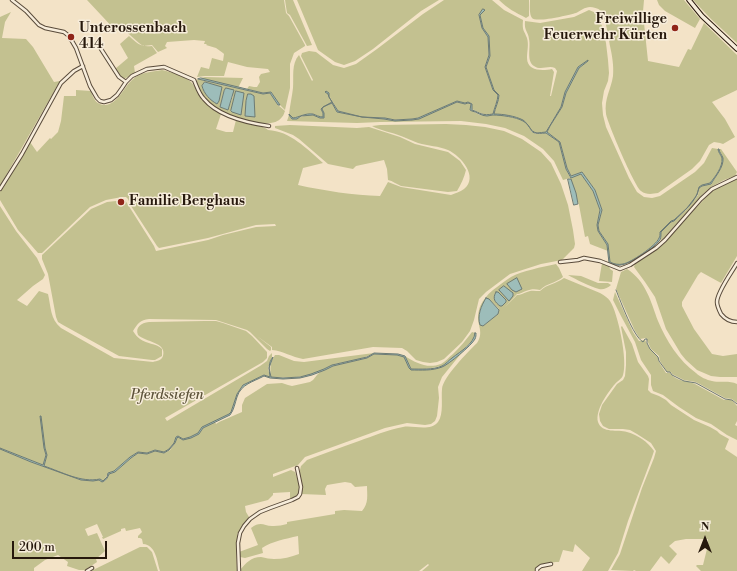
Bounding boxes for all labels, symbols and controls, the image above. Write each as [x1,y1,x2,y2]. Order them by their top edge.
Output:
place label: Freiwillige Feuerwehr Kürten [544,12,667,44]
place label: Unterossenbach 414 [79,21,186,54]
marker: Freiwillige Feuerwehr Kürten [670,23,680,33]
marker: Unterossenbach 414 [66,32,76,42]
place label: Familie Berghaus [129,194,245,210]
marker: Familie Berghaus [116,197,126,207]
park label: Pferdssiefen [131,388,203,404]
north arrow [685,519,725,559]
text: N [701,520,709,534]
scale bar [14,533,109,559]
text: 200 m [19,540,55,555]

